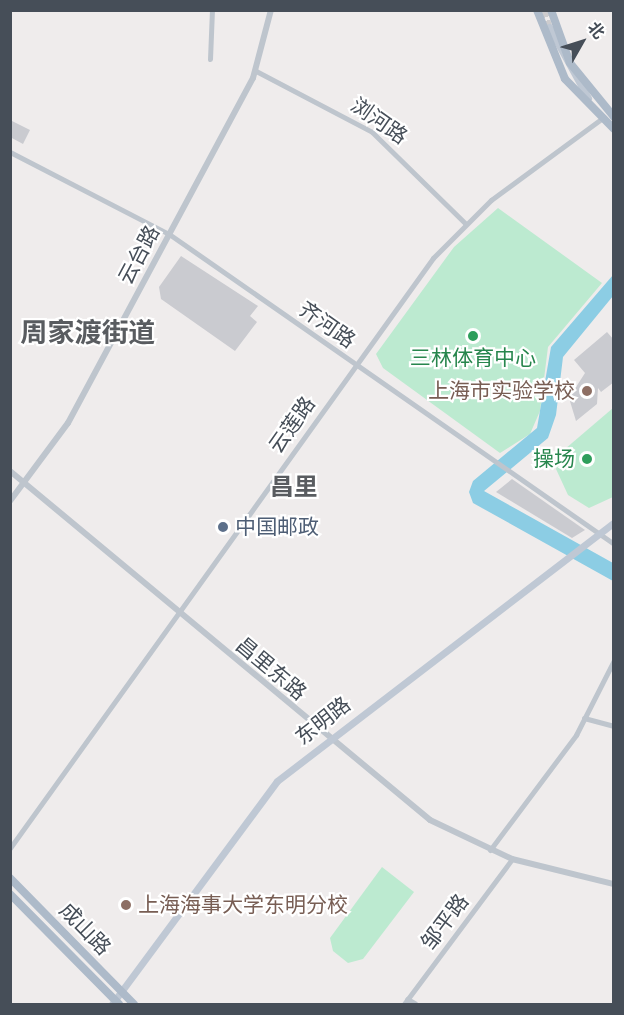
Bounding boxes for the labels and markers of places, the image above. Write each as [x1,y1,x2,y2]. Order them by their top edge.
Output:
marker: 三林体育中心 [466,329,480,343]
place label: 三林体育中心 [410,345,536,371]
place label: 上海市实验学校 [428,378,575,404]
marker: 上海市实验学校 [580,384,594,398]
place label: 操场 [533,446,575,472]
marker: 操场 [580,452,594,466]
place label: 中国邮政 [235,514,319,540]
marker: 中国邮政 [216,520,230,534]
place label: 上海海事大学东明分校 [138,892,348,918]
marker: 上海海事大学东明分校 [119,898,133,912]

